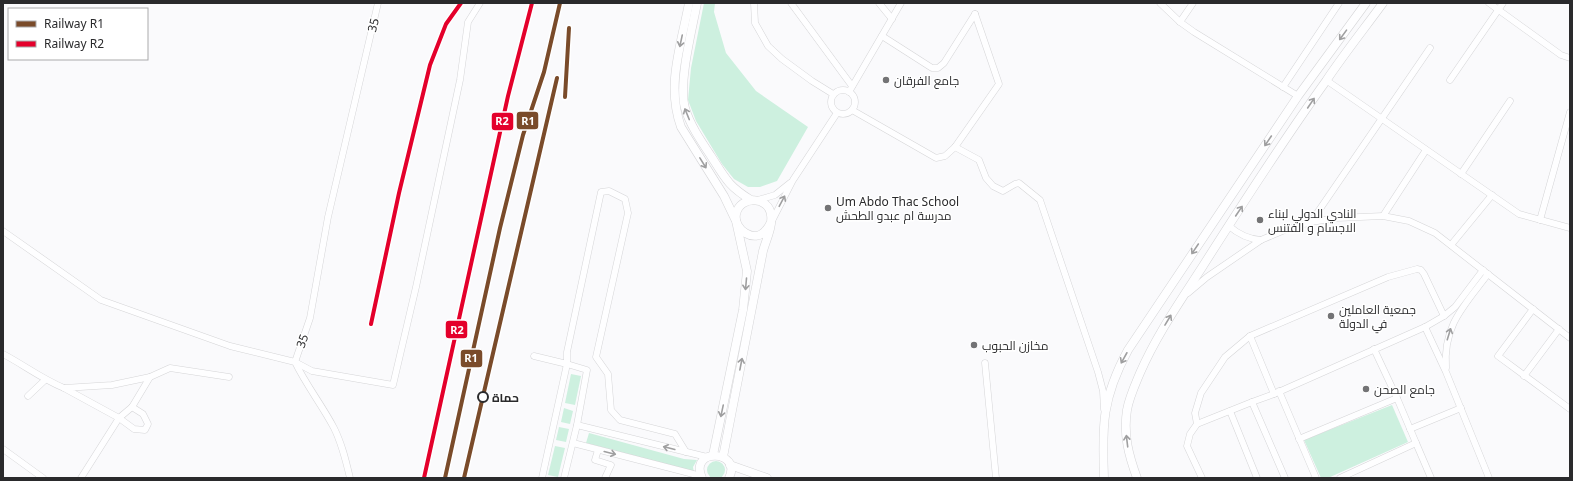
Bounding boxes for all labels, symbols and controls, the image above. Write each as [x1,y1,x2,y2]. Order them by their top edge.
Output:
legend [8,8,148,60]
text: Railway R1 [44,15,104,32]
street label: 35 [363,16,383,34]
one-way arrow [1339,29,1347,40]
one-way arrow [676,34,684,47]
text: Railway R2 [44,35,104,52]
place label: جامع الفرقان [894,72,959,89]
marker: جامع الفرقان [881,75,891,85]
one-way arrow [1307,98,1315,109]
one-way arrow [683,109,691,121]
line badge: R1 [516,111,539,130]
line badge: R2 [491,112,514,131]
text: R2 [495,113,509,128]
text: R1 [521,113,535,128]
one-way arrow [1264,135,1272,146]
one-way arrow [699,157,707,168]
place label: Um Abdo Thac School مدرسة ام عبدو الطحش [836,193,959,224]
one-way arrow [779,195,786,207]
marker: Um Abdo Thac School مدرسة ام عبدو الطحش [823,203,833,213]
one-way arrow [1235,205,1243,217]
place label: النادي الدولي لبناء الاجسام و الفتنس [1268,205,1357,236]
marker: النادي الدولي لبناء الاجسام و الفتنس [1255,215,1265,225]
one-way arrow [1191,243,1199,254]
one-way arrow [742,277,749,290]
place label: جمعية العاملين في الدولة [1339,301,1416,334]
marker: جمعية العاملين في الدولة [1326,311,1336,321]
one-way arrow [1165,314,1173,326]
line badge: R2 [445,320,468,339]
text: R2 [450,322,464,337]
one-way arrow [1446,327,1453,340]
street label: 35 [292,332,312,350]
place label: مخازن الحبوب [982,337,1048,354]
marker: مخازن الحبوب [969,340,979,350]
line badge: R1 [460,349,483,368]
text: R1 [464,350,478,365]
one-way arrow [1120,351,1127,363]
one-way arrow [737,358,745,371]
place label: جامع الصحن [1374,381,1435,398]
marker: جامع الصحن [1361,384,1371,394]
place label: حماة [492,389,519,406]
marker: حماة [477,391,489,403]
one-way arrow [717,404,725,417]
one-way arrow [1123,435,1131,448]
one-way arrow [663,444,676,451]
one-way arrow [604,450,617,457]

